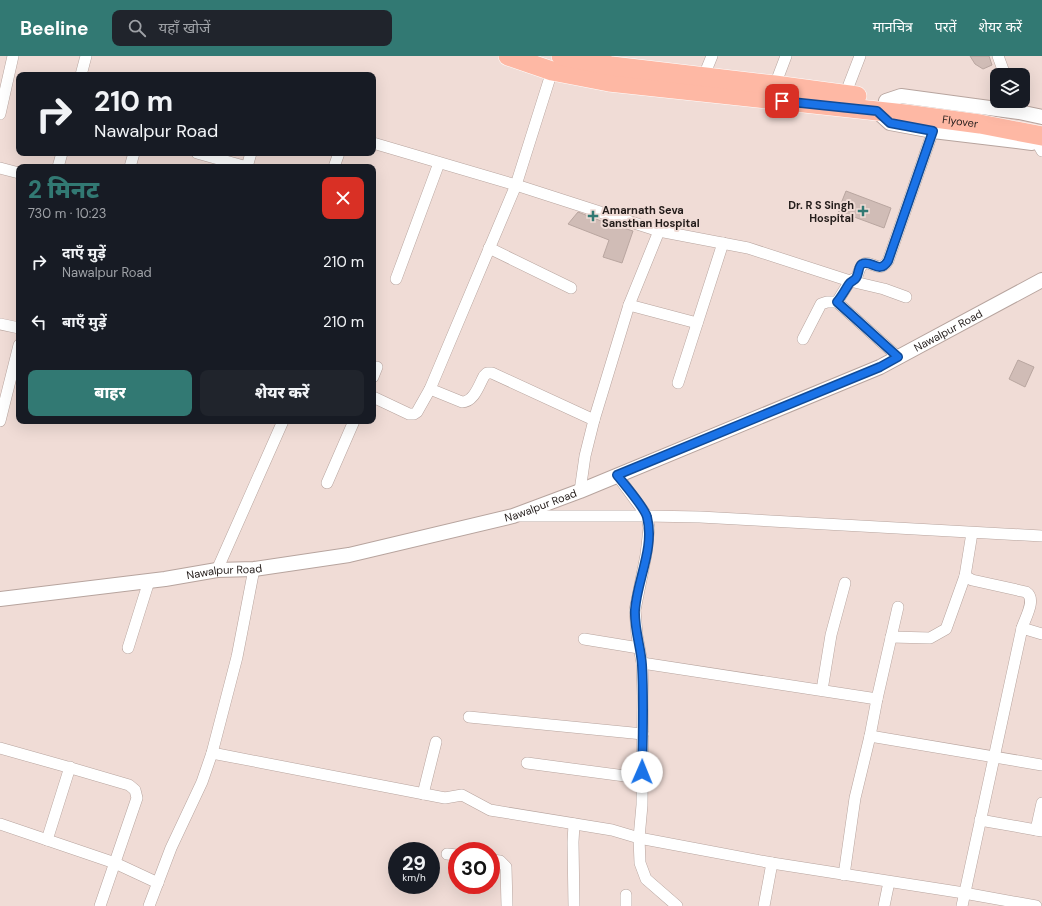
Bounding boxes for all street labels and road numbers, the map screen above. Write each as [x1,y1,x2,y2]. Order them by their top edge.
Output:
street label: Flyover [941,112,979,131]
street label: Nawalpur Road [911,306,985,355]
street label: Nawalpur Road [503,486,579,525]
street label: Nawalpur Road [185,561,263,582]

